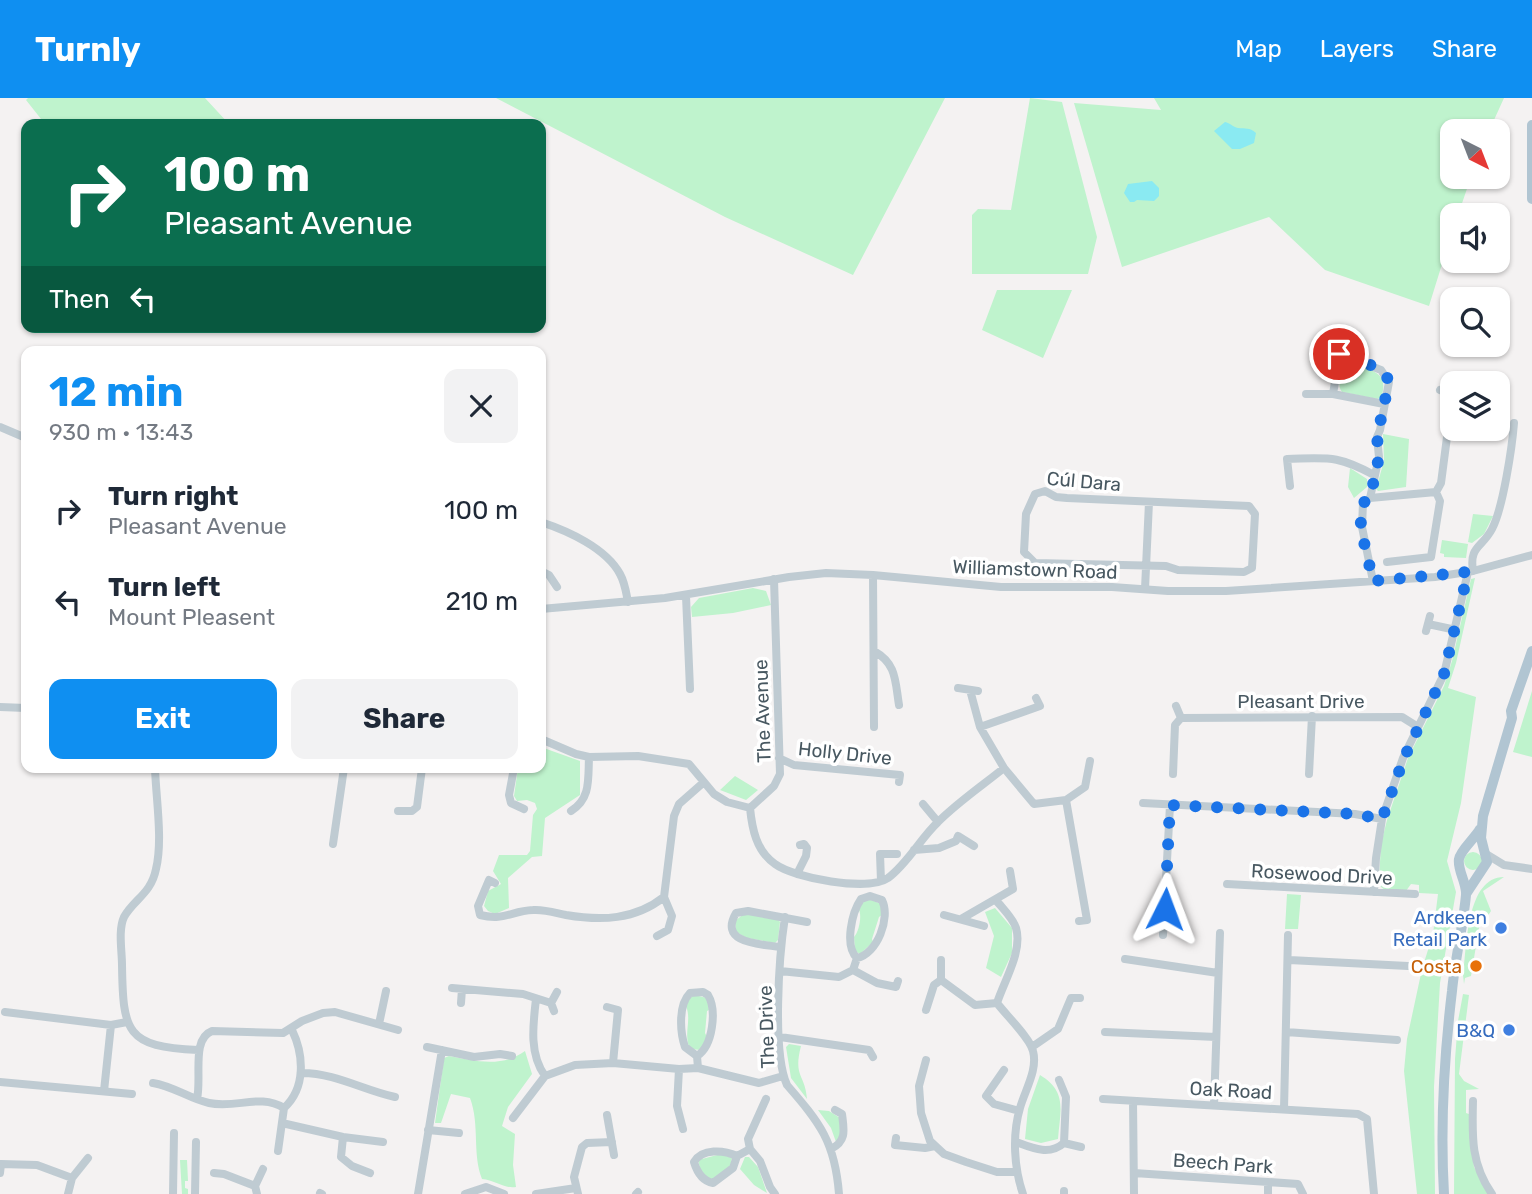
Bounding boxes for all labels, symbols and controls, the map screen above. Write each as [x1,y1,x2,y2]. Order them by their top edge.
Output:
text: Turnly [35,30,141,69]
text: Map [1235,35,1282,63]
text: Layers [1320,35,1394,63]
text: Share [1432,35,1497,63]
north arrow [1440,119,1510,189]
map controls [1440,119,1510,441]
text: 100 m [164,145,310,203]
icon: right [49,147,140,238]
button: sound [1440,203,1510,273]
text: Pleasant Avenue [164,204,413,242]
icon: left [124,280,162,318]
text: Then [49,284,110,315]
button: search [1440,287,1510,357]
pin [1309,324,1369,384]
icon: arrive [1320,335,1358,373]
text: 12 min [49,367,184,417]
button: close [444,369,518,443]
button: layers [1440,371,1510,441]
text: 930 m · 13:43 [49,418,193,446]
street label: Cúl Dara [1046,467,1122,496]
text: Turn right [108,481,238,512]
icon: right [49,492,87,530]
text: 100 m [444,495,518,526]
text: Pleasant Avenue [108,512,287,540]
street label: Williamstown Road [952,555,1118,584]
text: Turn left [108,572,220,603]
icon: left [49,583,87,621]
text: 210 m [446,586,518,617]
text: Mount Pleasent [108,603,275,631]
street label: The Avenue [749,659,776,763]
button: Exit [49,679,277,759]
button: Share [291,679,518,759]
street label: Pleasant Drive [1237,690,1365,713]
street label: Holly Drive [797,737,893,770]
street label: Rosewood Drive [1251,859,1393,890]
position arrow [1128,872,1202,946]
place label: Ardkeen Retail Park [1393,906,1487,951]
marker: Ardkeen Retail Park [1493,920,1509,936]
place label: Costa [1411,955,1462,978]
marker: Costa [1468,958,1484,974]
street label: The Drive [754,985,779,1069]
place label: B&Q [1456,1019,1495,1042]
marker: B&Q [1501,1022,1517,1038]
street label: Oak Road [1189,1077,1273,1104]
street label: Beech Park [1172,1149,1274,1178]

